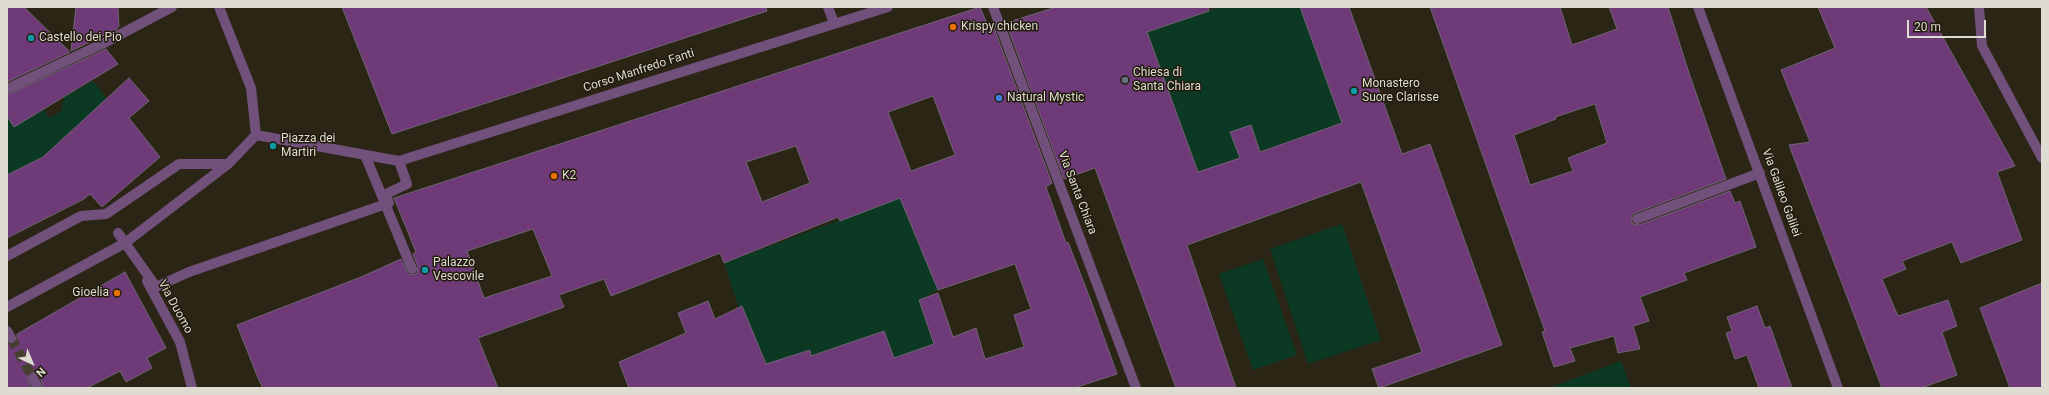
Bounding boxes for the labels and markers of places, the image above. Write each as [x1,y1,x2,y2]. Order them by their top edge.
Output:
place label: Krispy chicken [961,20,1038,34]
marker: Krispy chicken [948,22,958,32]
place label: Castello dei Pio [39,31,122,45]
marker: Castello dei Pio [26,33,36,43]
place label: Chiesa di Santa Chiara [1133,66,1201,94]
marker: Chiesa di Santa Chiara [1120,75,1130,85]
place label: Monastero Suore Clarisse [1362,77,1439,105]
marker: Monastero Suore Clarisse [1349,86,1359,96]
place label: Natural Mystic [1007,91,1084,105]
marker: Natural Mystic [994,93,1004,103]
place label: Piazza dei Martiri [281,132,335,160]
marker: Piazza dei Martiri [268,141,278,151]
place label: K2 [562,169,576,183]
marker: K2 [549,171,559,181]
place label: Palazzo Vescovile [433,256,484,284]
marker: Palazzo Vescovile [420,265,430,275]
place label: Gioelia [72,286,109,300]
marker: Gioelia [112,288,122,298]

